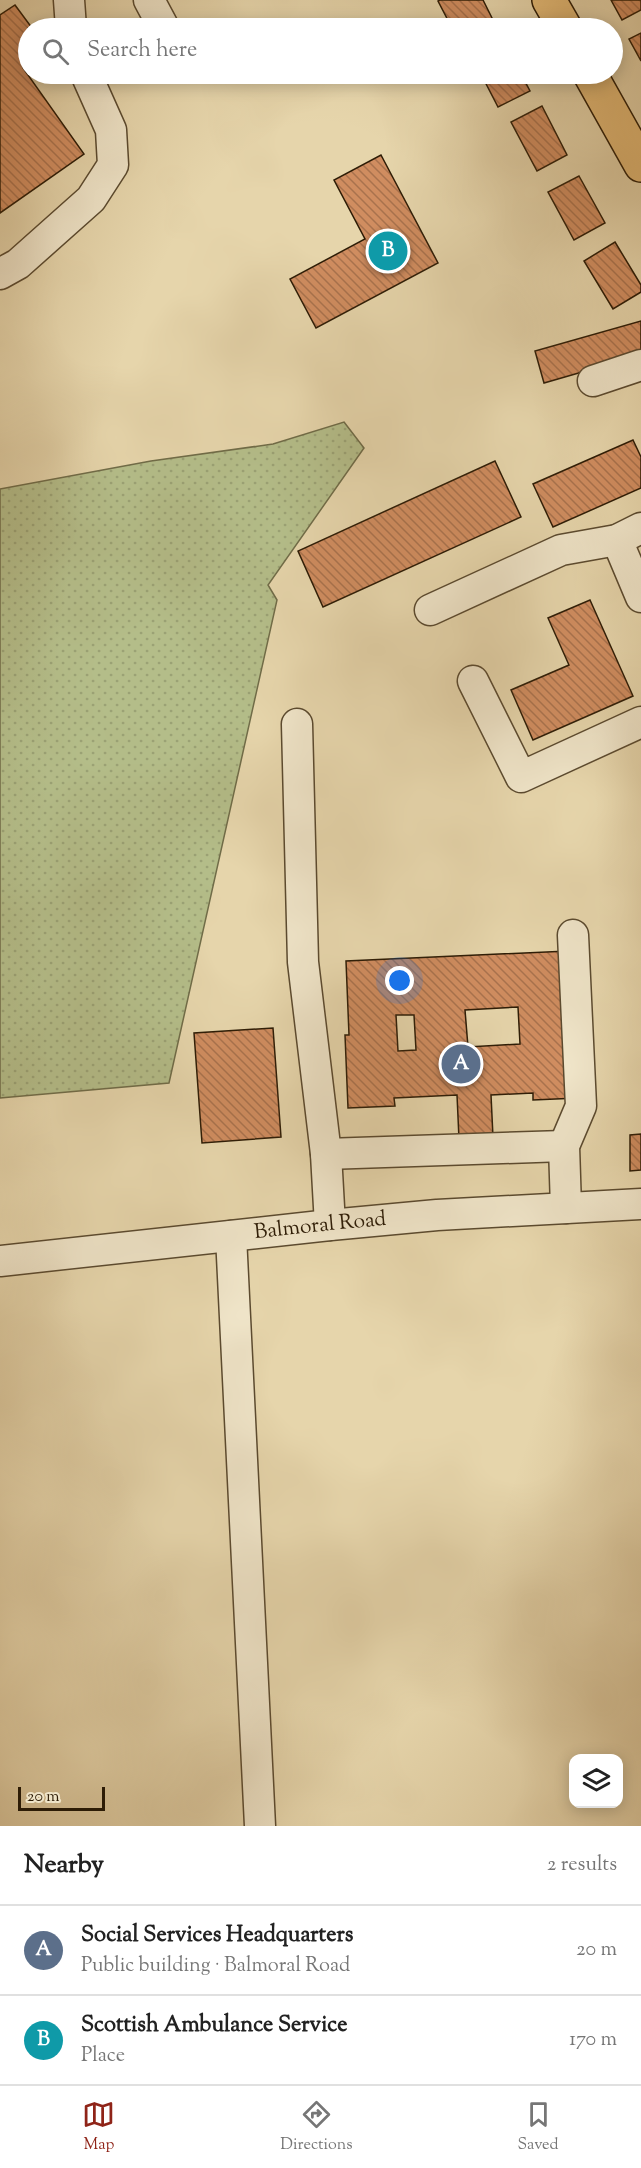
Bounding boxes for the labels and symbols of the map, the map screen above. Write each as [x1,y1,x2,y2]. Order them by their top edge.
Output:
pin: B [368,228,408,274]
your location [385,966,414,995]
pin: A [442,1042,480,1086]
street label: Balmoral Road [253,1205,388,1248]
scale bar [18,1784,105,1812]

